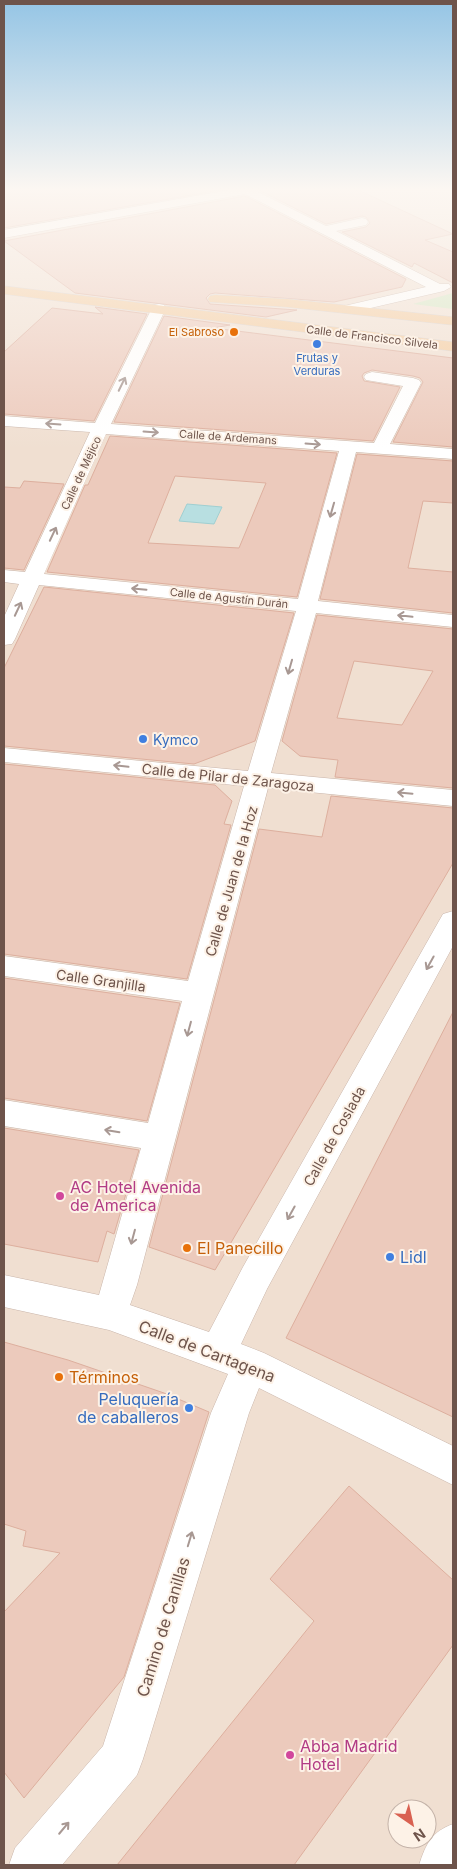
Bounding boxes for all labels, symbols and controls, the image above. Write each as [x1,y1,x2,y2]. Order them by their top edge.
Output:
street label: Calle de Francisco Silvela [305,322,439,352]
place label: El Sabroso [169,325,224,339]
marker: El Sabroso [228,326,240,338]
marker: Frutas y Verduras [311,338,323,350]
place label: Frutas y Verduras [294,351,341,378]
one-way arrow [118,377,127,392]
one-way arrow [46,420,62,429]
one-way arrow [142,427,158,436]
street label: Calle de Ardemans [179,427,278,447]
street label: Calle de Méjico [58,433,104,512]
one-way arrow [305,439,321,448]
one-way arrow [326,502,336,518]
one-way arrow [49,527,58,542]
one-way arrow [131,584,147,594]
street label: Calle de Agustín Durán [169,585,289,611]
one-way arrow [14,602,23,617]
one-way arrow [397,611,413,621]
one-way arrow [285,659,294,675]
place label: Kymco [153,731,198,748]
marker: Kymco [137,733,149,745]
street label: Calle de Pilar de Zaragoza [141,759,315,795]
one-way arrow [113,761,129,771]
one-way arrow [397,789,413,798]
street label: Calle de Juan de la Hoz [201,804,261,958]
one-way arrow [424,956,434,970]
street label: Calle Granjilla [55,965,147,995]
one-way arrow [184,1021,193,1037]
street label: Calle de Coslada [300,1083,368,1189]
one-way arrow [104,1125,120,1135]
place label: AC Hotel Avenida de America [70,1177,201,1215]
marker: AC Hotel Avenida de America [54,1190,66,1202]
one-way arrow [286,1205,296,1219]
one-way arrow [128,1228,137,1244]
place label: El Panecillo [197,1238,283,1258]
marker: El Panecillo [181,1242,193,1254]
place label: Lidl [400,1247,427,1267]
marker: Lidl [384,1251,396,1263]
street label: Calle de Cartagena [136,1316,278,1386]
place label: Términos [69,1367,139,1387]
marker: Términos [53,1371,65,1383]
place label: Peluquería de caballeros [77,1389,179,1427]
marker: Peluquería de caballeros [183,1402,195,1414]
one-way arrow [186,1532,196,1548]
street label: Camino de Canillas [132,1555,194,1699]
place label: Abba Madrid Hotel [300,1736,397,1774]
marker: Abba Madrid Hotel [284,1749,296,1761]
north arrow [387,1799,437,1849]
one-way arrow [58,1822,69,1835]
text: N [410,1825,429,1845]

